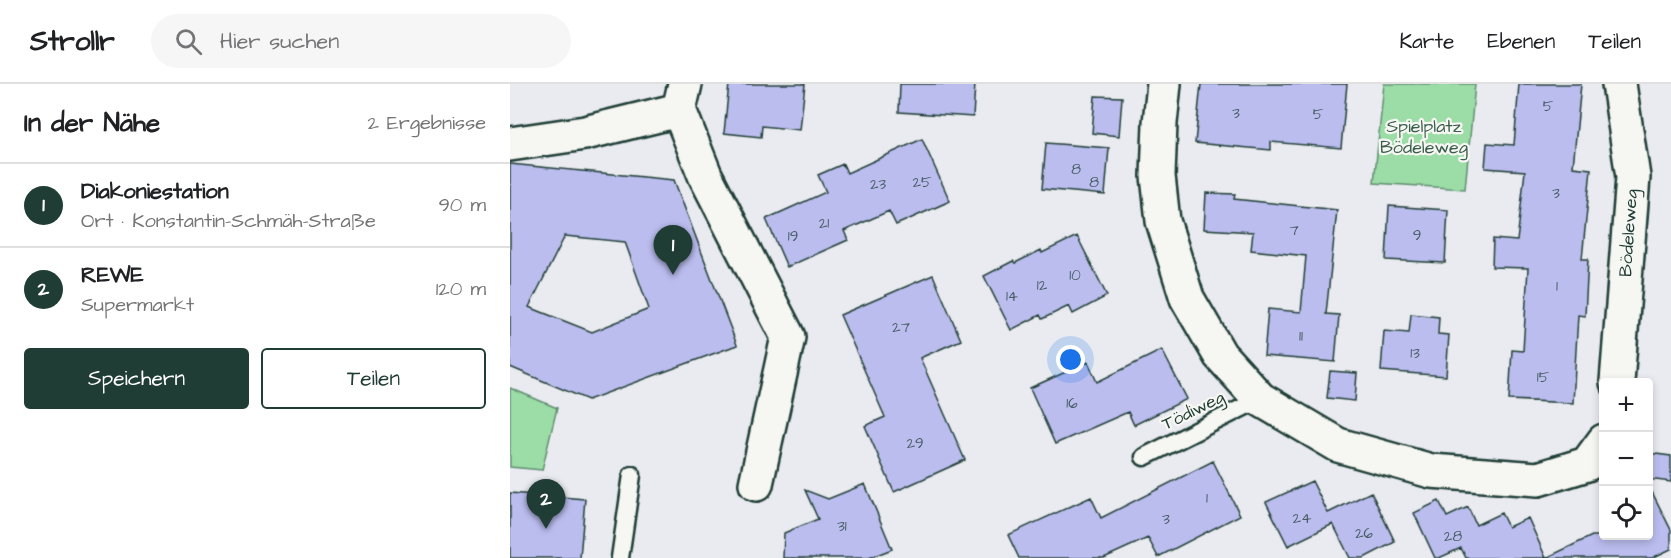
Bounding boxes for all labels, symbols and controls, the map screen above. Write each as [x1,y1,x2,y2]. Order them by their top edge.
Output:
search box [151,14,571,68]
text: Strollr [30,22,115,61]
icon: search [172,25,205,58]
text: Hier suchen [220,26,339,57]
text: Karte [1399,27,1454,56]
text: Ebenen [1487,27,1555,56]
text: Teilen [1588,27,1641,56]
house number: 5 [1543,96,1554,117]
house number: 3 [1232,103,1240,124]
house number: 5 [1313,104,1324,125]
text: In der Nähe [24,105,160,141]
text: 2 Ergebnisse [367,109,486,137]
park label: Spielplatz Bödeleweg [1380,114,1468,161]
house number: 8 [1071,159,1081,180]
house number: 25 [912,172,932,193]
house number: 8 [1089,172,1099,193]
house number: 23 [870,174,886,195]
text: Diakoniestation [81,176,229,207]
house number: 3 [1552,183,1560,204]
street label: Bödeleweg [1613,188,1645,278]
text: 1 [42,191,45,219]
text: 90 m [438,191,486,219]
text: Ort · Konstantin-Schmäh-Straße [81,207,376,235]
house number: 21 [819,213,829,234]
house number: 7 [1289,220,1299,241]
house number: 9 [1413,225,1421,246]
pin: 1 [654,226,692,275]
house number: 19 [788,226,798,247]
text: REWE [81,260,143,291]
house number: 10 [1069,265,1081,286]
text: 2 [38,275,49,303]
text: 120 m [436,275,486,303]
house number: 12 [1037,275,1048,296]
house number: 1 [1556,276,1558,297]
house number: 14 [1006,286,1018,307]
text: Supermarkt [81,291,194,319]
house number: 27 [892,317,910,338]
house number: 11 [1299,326,1303,347]
house number: 13 [1410,343,1420,364]
your location [1056,345,1085,374]
button: Speichern [24,348,249,409]
button: Teilen [261,348,486,409]
house number: 15 [1537,367,1550,388]
map controls [1599,378,1653,540]
button: + [1599,378,1653,432]
street label: Tödiweg [1158,385,1229,437]
house number: 16 [1066,393,1078,414]
button: − [1599,432,1653,486]
house number: 29 [906,433,924,454]
pin: 2 [526,480,566,529]
button: locate [1599,486,1653,540]
house number: 1 [1206,488,1208,509]
house number: 24 [1293,508,1311,529]
house number: 3 [1162,509,1170,530]
house number: 31 [837,516,847,537]
house number: 26 [1355,523,1374,544]
house number: 28 [1444,526,1462,547]

